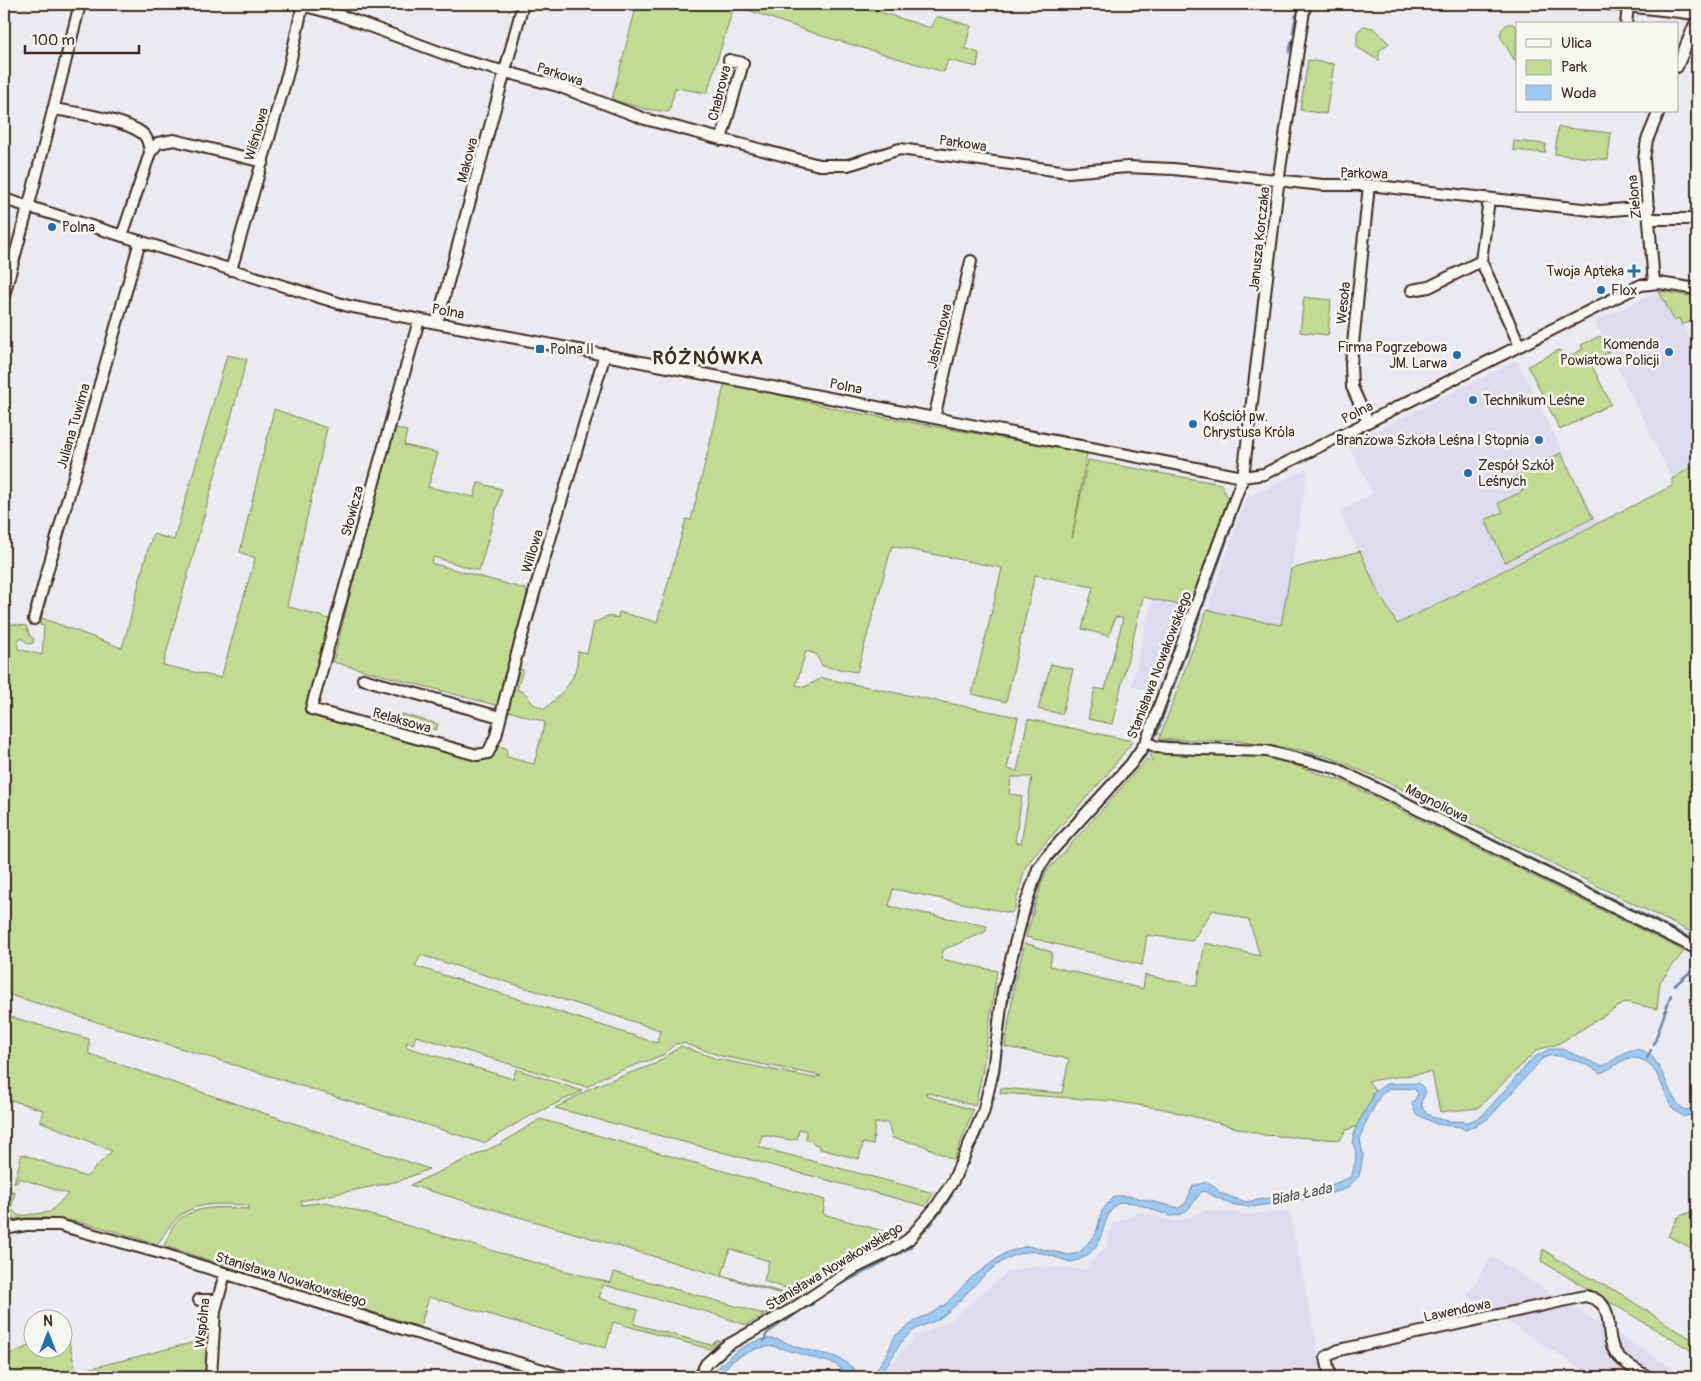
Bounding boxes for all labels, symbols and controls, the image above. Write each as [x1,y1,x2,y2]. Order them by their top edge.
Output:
scale bar [25,22,139,54]
legend [1516,22,1678,112]
text: 100 m [32,31,75,50]
text: Ulica [1561,34,1592,53]
text: Park [1561,58,1588,77]
street label: Parkowa [534,59,585,90]
street label: Chabrowa [704,64,735,123]
text: Woda [1561,84,1596,103]
street label: Wiśniowa [241,106,272,163]
street label: Parkowa [938,132,988,155]
street label: Makowa [453,136,482,184]
street label: Parkowa [1340,164,1388,183]
street label: Zielona [1624,174,1645,220]
street label: Janusza Korczaka [1246,186,1273,292]
place label: Polna [62,219,95,236]
marker: Polna [46,221,58,233]
place label: Twoja Apteka [1546,263,1624,280]
marker: Twoja Apteka [1628,265,1640,277]
street label: Wesoła [1333,281,1354,325]
place label: Flox [1611,282,1637,299]
marker: Flox [1595,284,1607,296]
street label: Polna [430,300,466,323]
street label: Jaśminowa [923,302,956,370]
place label: Komenda Powiatowa Policji [1560,336,1659,369]
place label: Firma Pogrzebowa JM. Larwa [1337,339,1447,372]
place label: Polna II [550,341,594,358]
marker: Polna II [534,343,546,355]
district label: RÓŻNÓWKA [652,346,764,370]
marker: Komenda Powiatowa Policji [1663,346,1675,358]
marker: Firma Pogrzebowa JM. Larwa [1451,349,1463,361]
street label: Polna [828,375,864,398]
street label: Juliana Tuwima [53,381,94,471]
place label: Technikum Leśne [1483,392,1585,409]
marker: Technikum Leśne [1467,394,1479,406]
street label: Polna [1339,397,1376,428]
place label: Kościół pw. Chrystusa Króla [1203,408,1295,441]
marker: Kościół pw. Chrystusa Króla [1187,418,1199,430]
place label: Branżowa Szkoła Leśna I Stopnia [1336,432,1529,449]
marker: Branżowa Szkoła Leśna I Stopnia [1533,434,1545,446]
place label: Zespół Szkół Leśnych [1478,457,1554,490]
marker: Zespół Szkół Leśnych [1462,467,1474,479]
street label: Słowicza [338,484,367,538]
street label: Willowa [518,527,547,575]
street label: Stanisława Nowakowskiego [1123,588,1196,742]
street label: Relaksowa [371,704,433,737]
street label: Magnoliowa [1402,780,1471,827]
water label: Biała Łada [1269,1179,1334,1210]
street label: Stanisława Nowakowskiego [763,1218,906,1314]
street label: Stanisława Nowakowskiego [213,1248,369,1311]
street label: Lawendowa [1422,1295,1492,1326]
street label: Wspólna [191,1297,214,1349]
north arrow [22,1308,72,1358]
text: N [43,1313,53,1330]

